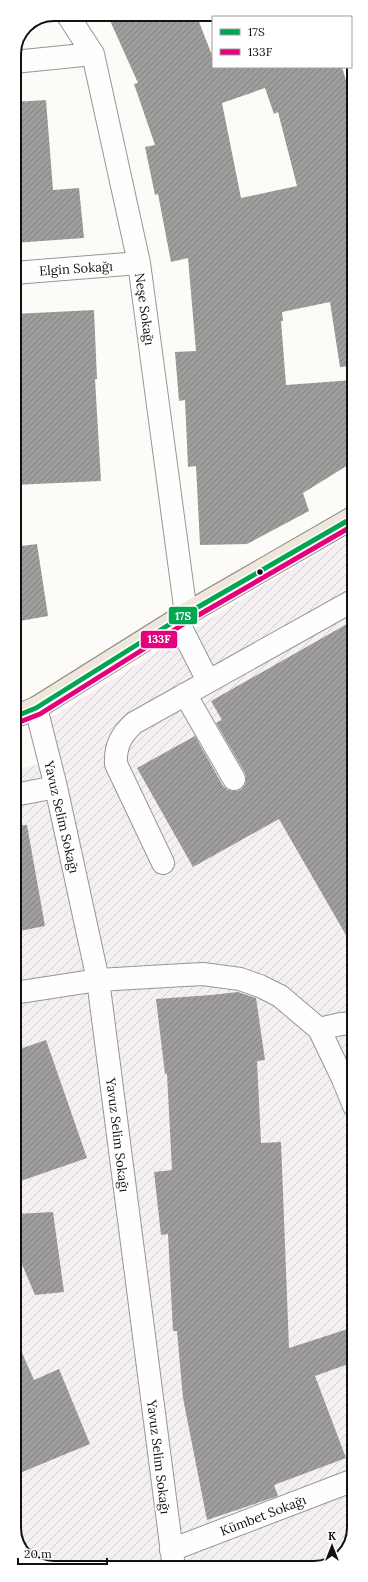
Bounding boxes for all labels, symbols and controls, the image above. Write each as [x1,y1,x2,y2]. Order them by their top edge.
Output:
legend [212,16,352,68]
text: 17S [248,24,265,39]
text: 133F [248,44,273,59]
street label: Elgin Sokağı [39,257,114,280]
street label: Neşe Sokağı [131,272,158,347]
unlabelled marker [255,567,265,577]
line badge: 17S [168,606,198,625]
text: 17S [175,609,192,623]
line badge: 133F [140,630,178,649]
text: 133F [147,632,171,646]
street label: Yavuz Selim Sokağı [40,758,83,875]
street label: Yavuz Selim Sokağı [102,1076,133,1194]
street label: Yavuz Selim Sokağı [143,1398,174,1516]
street label: Kümbet Sokağı [218,1491,309,1540]
north arrow [312,1526,352,1566]
text: K [328,1529,336,1543]
scale bar [18,1540,107,1566]
text: 20 m [24,1546,52,1561]

